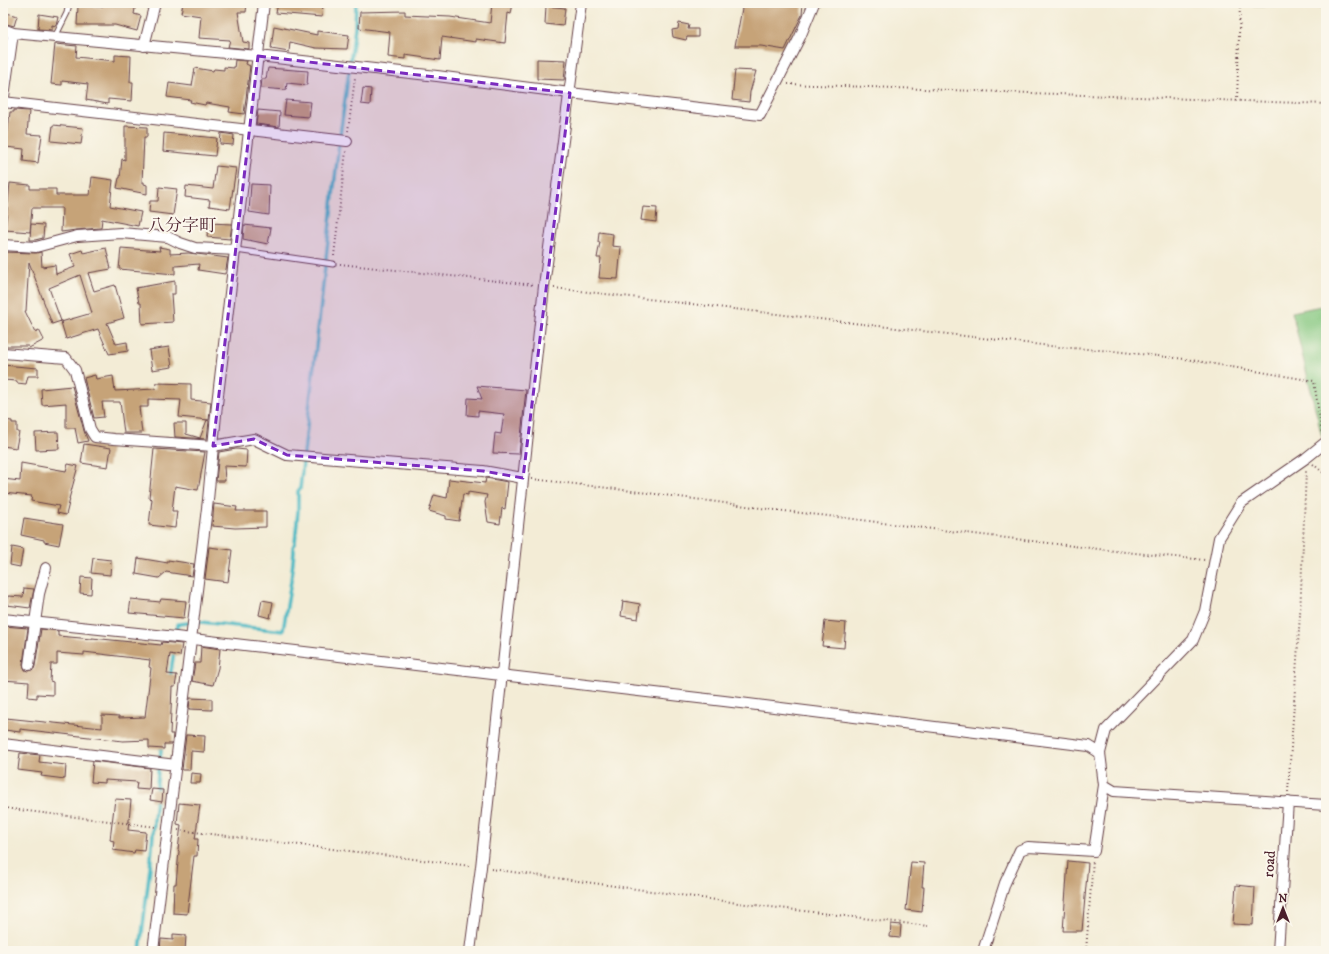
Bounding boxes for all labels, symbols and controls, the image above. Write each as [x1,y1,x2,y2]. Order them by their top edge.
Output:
district label: 八分字町 [148,215,216,237]
street label: road [1259,850,1280,878]
north arrow [1263,888,1303,928]
text: N [1278,892,1288,906]

